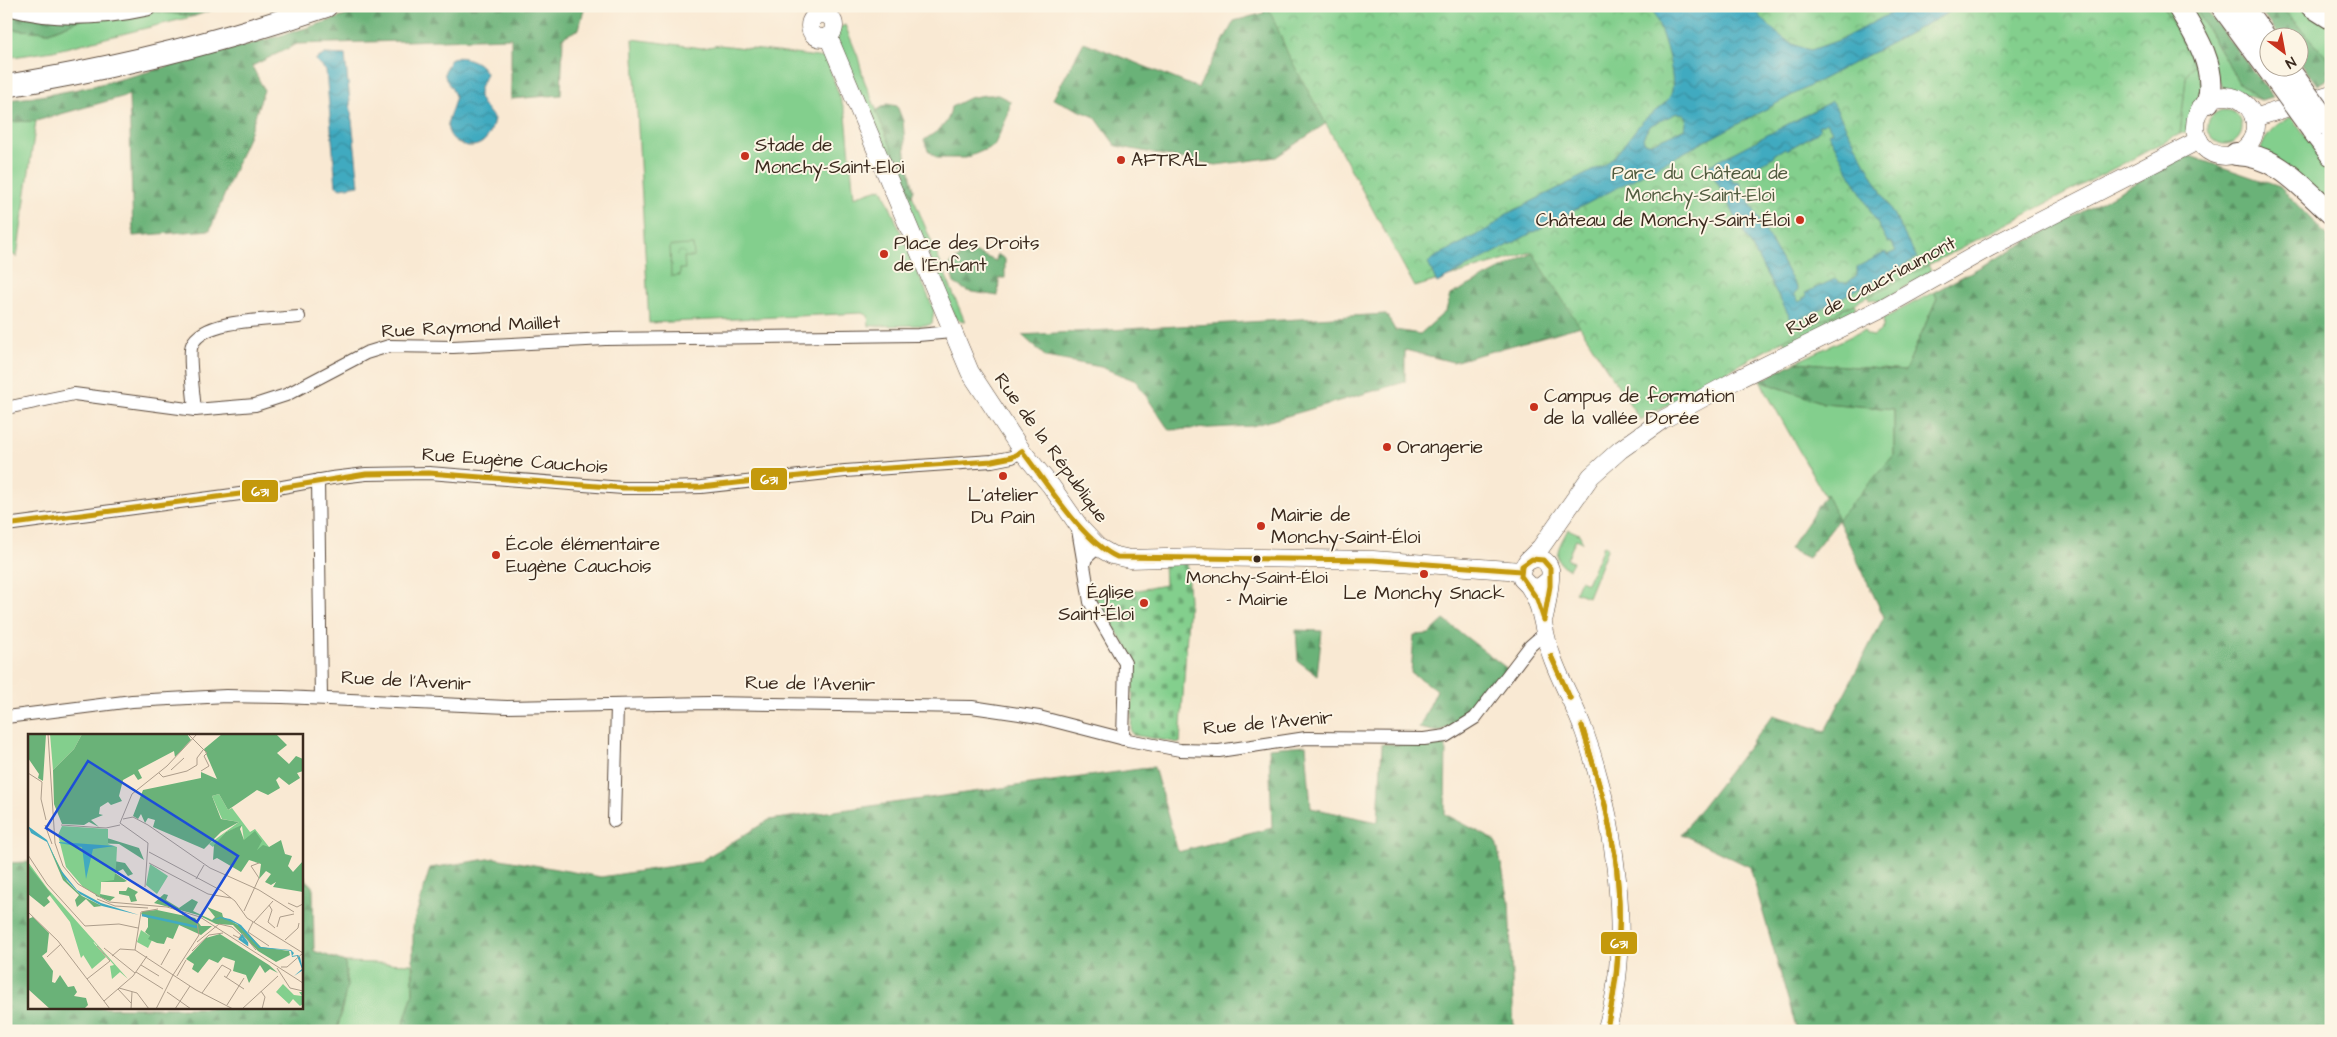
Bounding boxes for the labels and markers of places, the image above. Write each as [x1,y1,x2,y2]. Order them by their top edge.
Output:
place label: Stade de Monchy-Saint-Eloi [755,132,904,182]
place label: AFTRAL [1131,147,1207,174]
marker: Stade de Monchy-Saint-Eloi [739,150,751,162]
marker: AFTRAL [1115,154,1127,166]
place label: Château de Monchy-Saint-Éloi [1536,207,1790,235]
marker: Château de Monchy-Saint-Éloi [1794,214,1806,226]
place label: Place des Droits de l'Enfant [894,230,1039,279]
marker: Place des Droits de l'Enfant [878,248,890,260]
place label: Campus de formation de la vallée Dorée [1544,383,1735,432]
marker: Campus de formation de la vallée Dorée [1528,401,1540,413]
place label: Orangerie [1397,434,1483,462]
marker: Orangerie [1381,441,1393,453]
marker: L'atelier Du Pain [997,470,1009,482]
place label: L'atelier Du Pain [968,482,1039,531]
place label: Mairie de Monchy-Saint-Éloi [1271,502,1420,552]
marker: Mairie de Monchy-Saint-Éloi [1255,520,1267,532]
place label: École élémentaire Eugène Cauchois [506,531,660,581]
marker: École élémentaire Eugène Cauchois [490,549,502,561]
marker: Monchy-Saint-Éloi – Mairie [1252,554,1262,564]
place label: Monchy-Saint-Éloi – Mairie [1186,565,1328,612]
marker: Le Monchy Snack [1418,568,1430,580]
place label: Église Saint-Éloi [1058,579,1134,628]
place label: Le Monchy Snack [1343,580,1505,608]
marker: Église Saint-Éloi [1138,597,1150,609]

